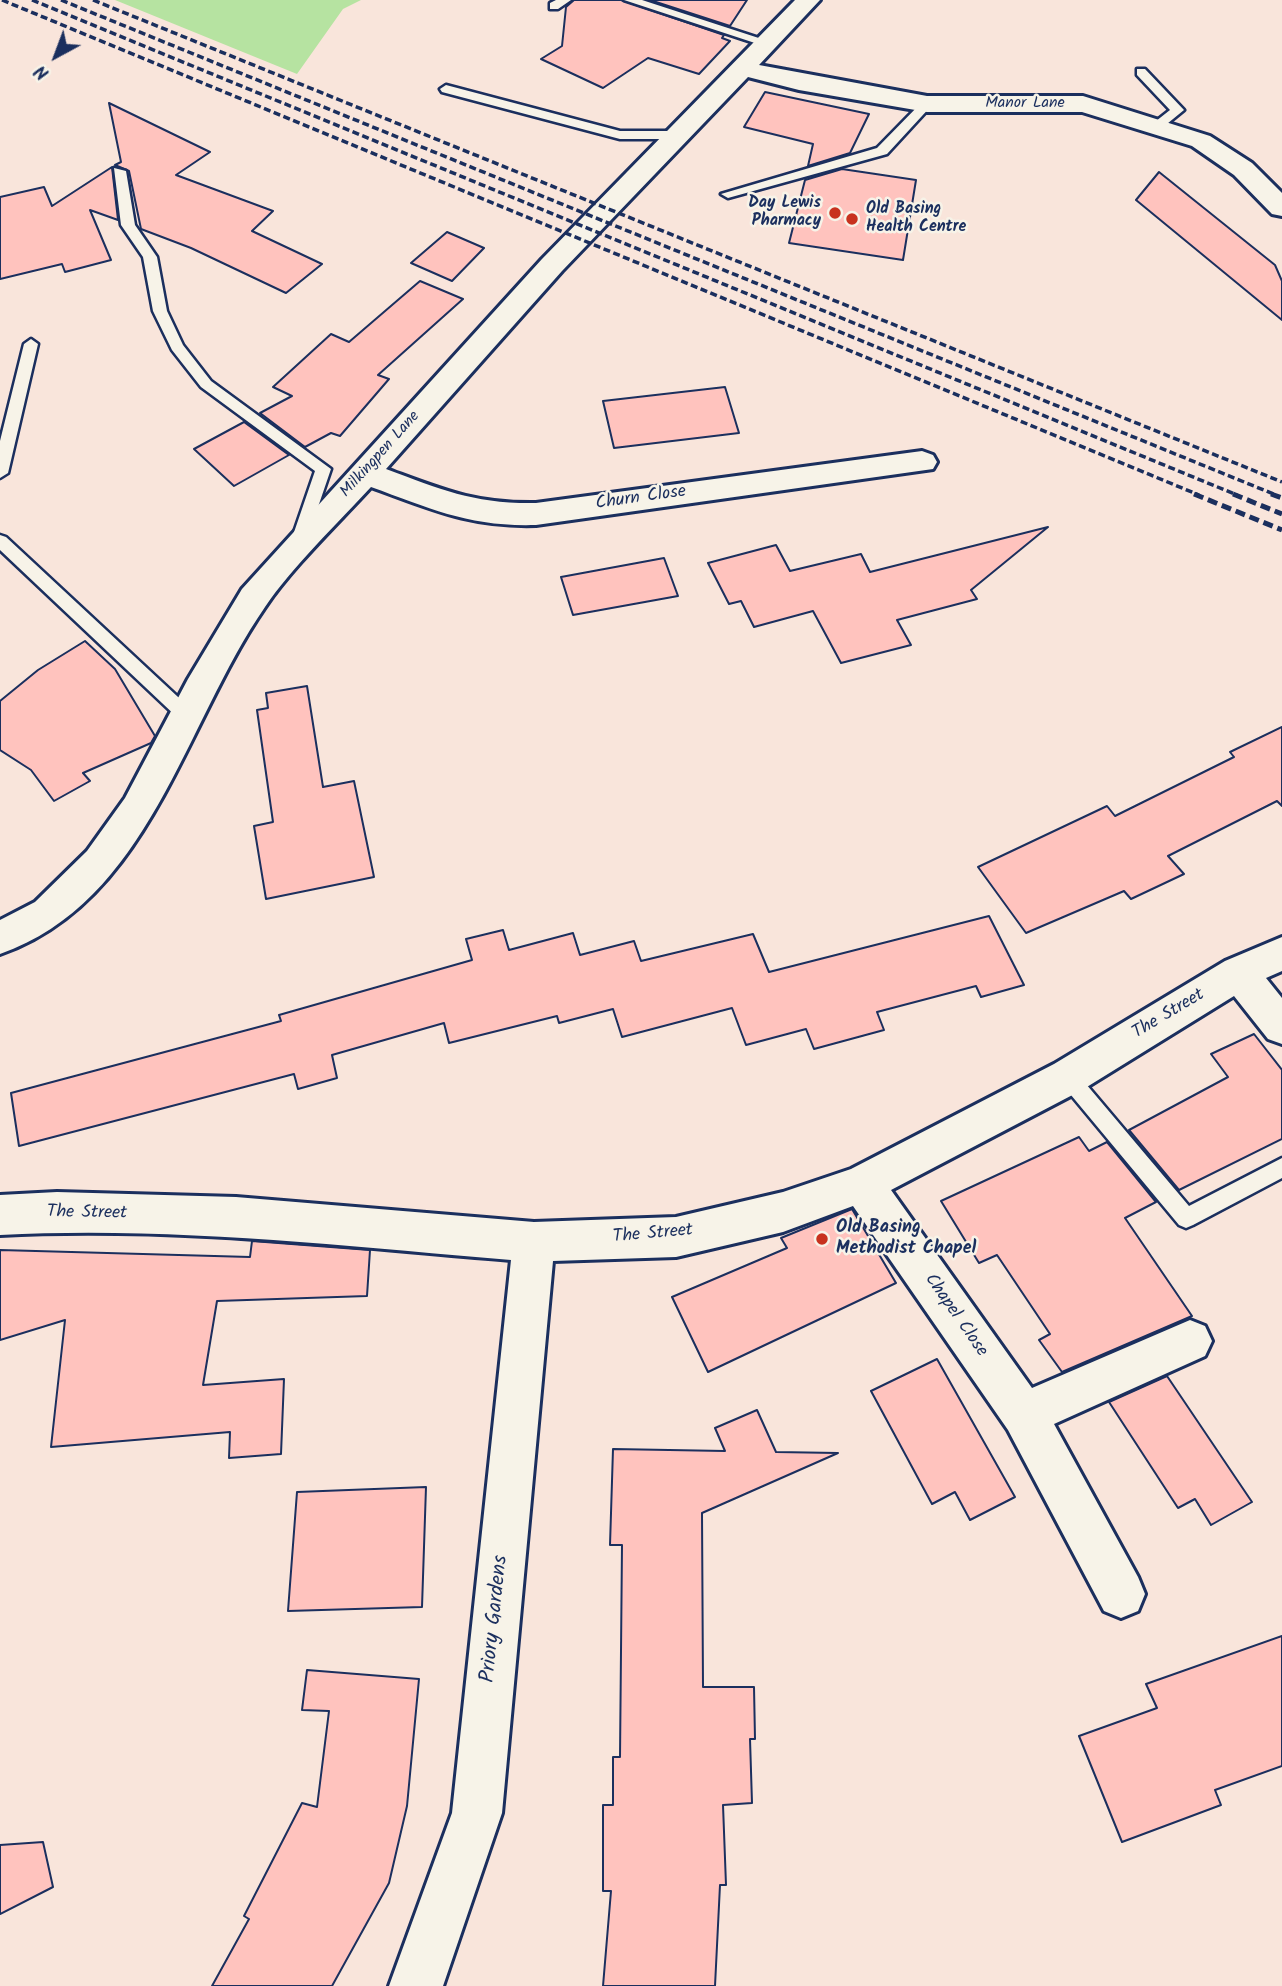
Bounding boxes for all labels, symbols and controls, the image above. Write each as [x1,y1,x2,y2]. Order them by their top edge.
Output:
north arrow [21,21,91,91]
text: N [28,57,57,87]
street label: Manor Lane [985,94,1065,114]
place label: Day Lewis Pharmacy [748,194,821,232]
place label: Old Basing Health Centre [866,200,966,238]
marker: Day Lewis Pharmacy [827,205,843,221]
marker: Old Basing Health Centre [844,211,860,227]
street label: Milkingpen Lane [337,408,425,502]
street label: Churn Close [594,482,688,516]
street label: The Street [1129,985,1209,1045]
street label: The Street [47,1203,127,1225]
place label: Old Basing Methodist Chapel [836,1218,976,1260]
street label: The Street [612,1221,694,1249]
marker: Old Basing Methodist Chapel [814,1231,830,1247]
street label: Chapel Close [919,1270,991,1362]
street label: Priory Gardens [477,1554,515,1684]

